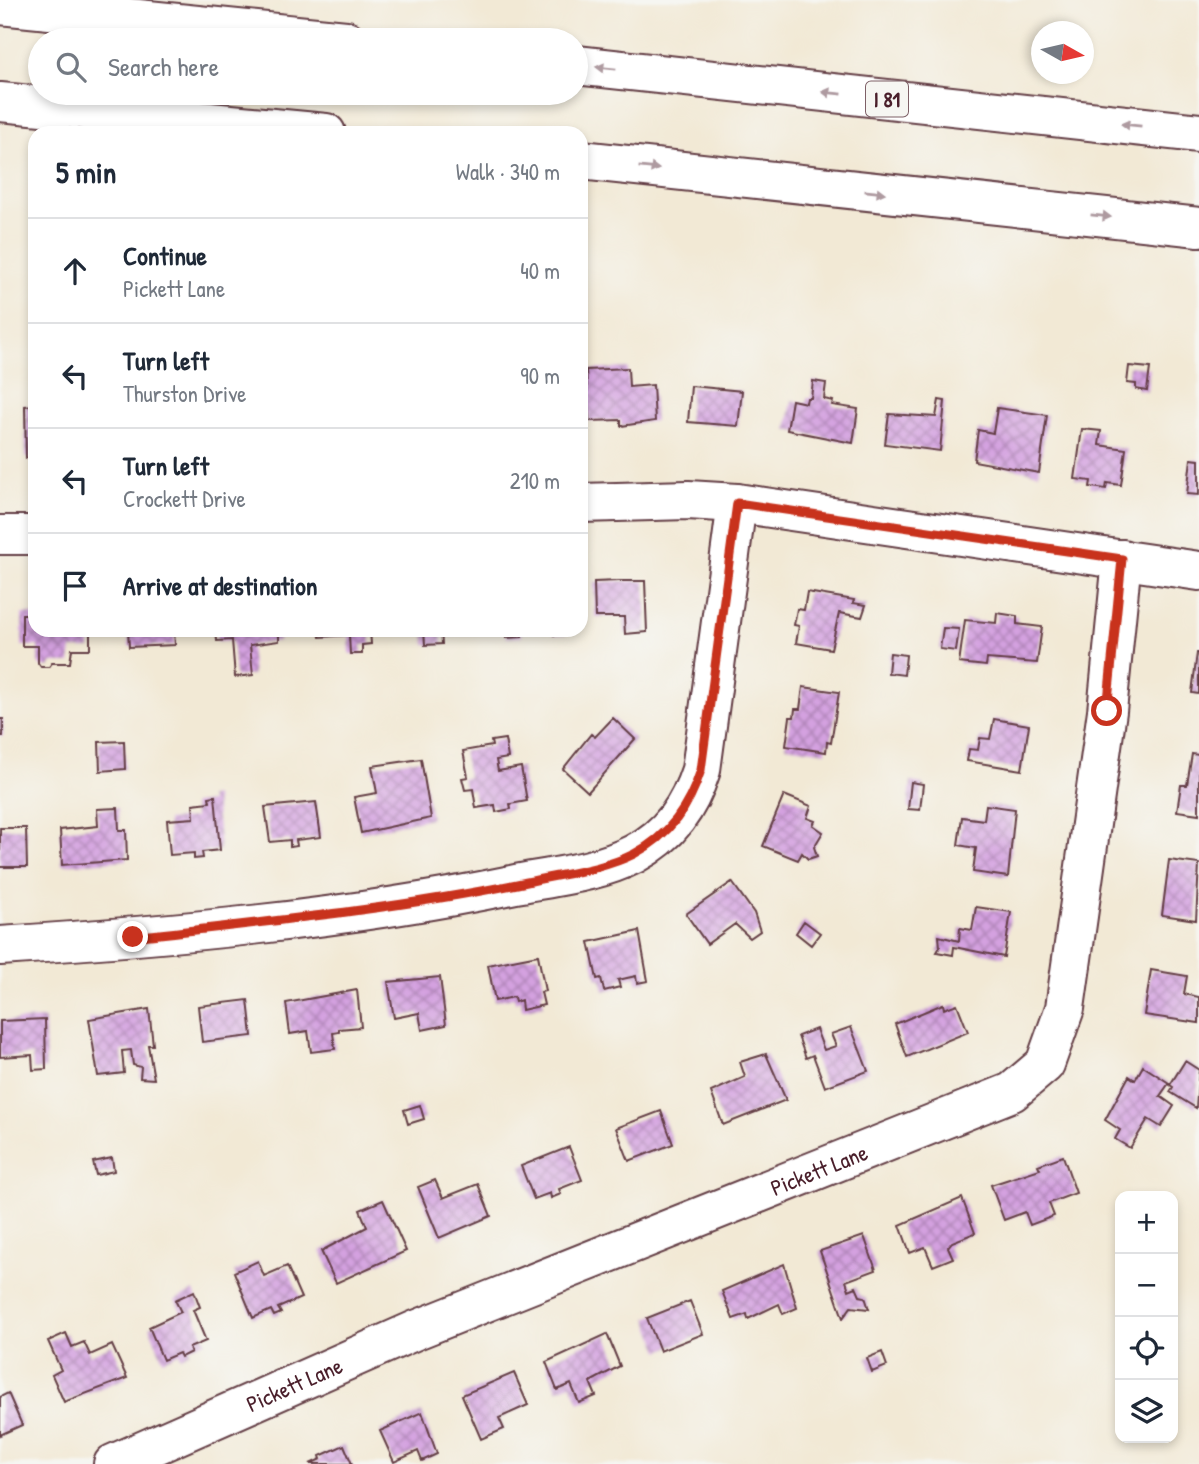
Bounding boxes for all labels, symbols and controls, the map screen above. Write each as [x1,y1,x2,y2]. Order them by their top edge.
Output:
north arrow [1031,21,1094,84]
search box [28,28,588,105]
icon: search [52,48,90,86]
text: Search here [108,49,219,84]
one-way arrow [595,63,617,74]
road number: I 81 [866,82,908,116]
one-way arrow [821,87,843,98]
one-way arrow [1120,120,1142,131]
text: 5 min [56,152,116,192]
text: Walk · 340 m [456,156,560,187]
one-way arrow [638,162,660,173]
one-way arrow [864,187,886,198]
one-way arrow [1090,211,1112,222]
text: Continue [123,238,207,273]
icon: ahead [56,252,94,290]
text: 40 m [520,255,560,286]
text: Pickett Lane [123,273,225,304]
text: Turn left [123,343,209,378]
icon: left [56,357,94,395]
text: 90 m [520,360,560,391]
text: Thurston Drive [123,378,247,409]
text: Turn left [123,448,209,483]
icon: left [56,462,94,500]
text: 210 m [510,465,560,496]
text: Crockett Drive [123,483,246,514]
icon: arrive [56,567,94,605]
text: Arrive at destination [123,568,318,603]
route start [1091,695,1122,726]
route end [117,921,148,952]
street label: Pickett Lane [766,1136,872,1203]
map controls [1115,1191,1178,1443]
button: + [1115,1191,1178,1254]
button: − [1115,1254,1178,1317]
button: locate [1115,1317,1178,1380]
street label: Pickett Lane [241,1349,347,1419]
button: layers [1115,1380,1178,1443]

